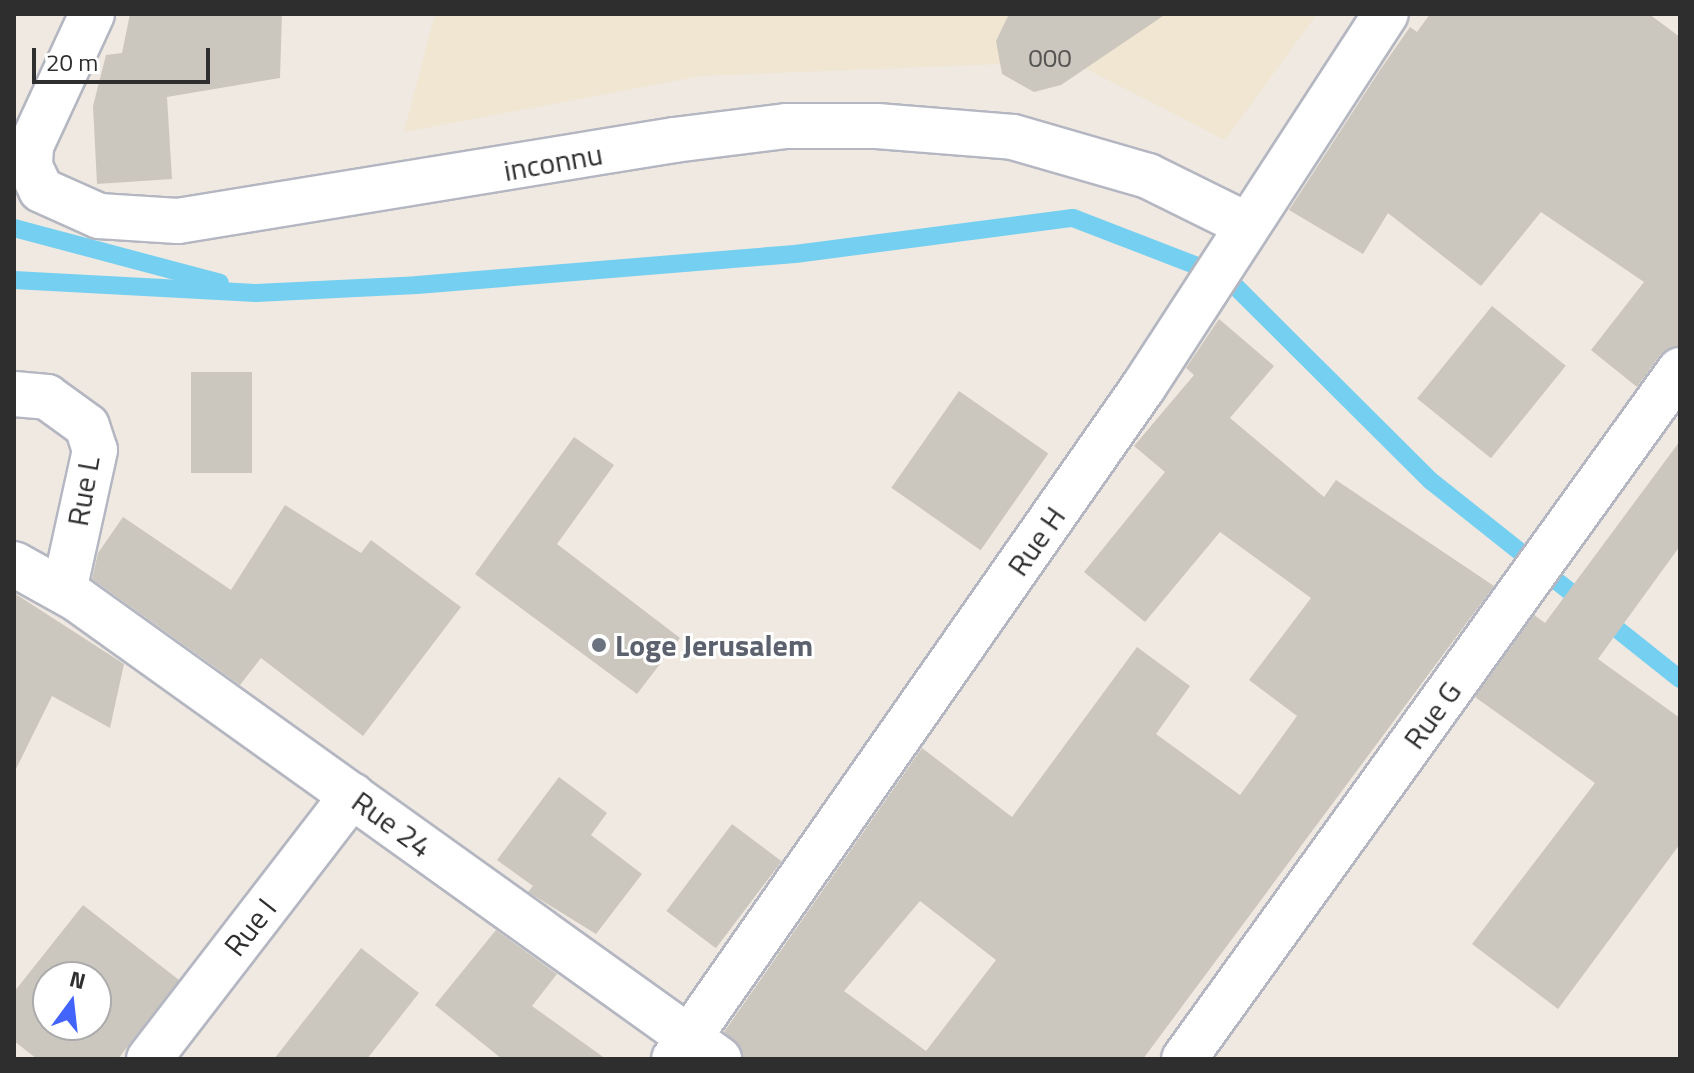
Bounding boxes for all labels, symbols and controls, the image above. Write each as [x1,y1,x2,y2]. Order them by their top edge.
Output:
scale bar [36,32,214,82]
house number: 000 [1028,42,1072,74]
text: 20 m [46,44,98,80]
street label: inconnu [501,136,605,188]
street label: Rue L [59,453,107,529]
street label: Rue H [999,499,1073,583]
place label: Loge Jerusalem [615,627,813,663]
marker: Loge Jerusalem [590,636,608,654]
street label: Rue G [1396,674,1468,756]
street label: Rue 24 [345,783,439,865]
street label: Rue I [216,891,284,963]
north arrow [32,961,112,1041]
text: N [66,961,89,998]

